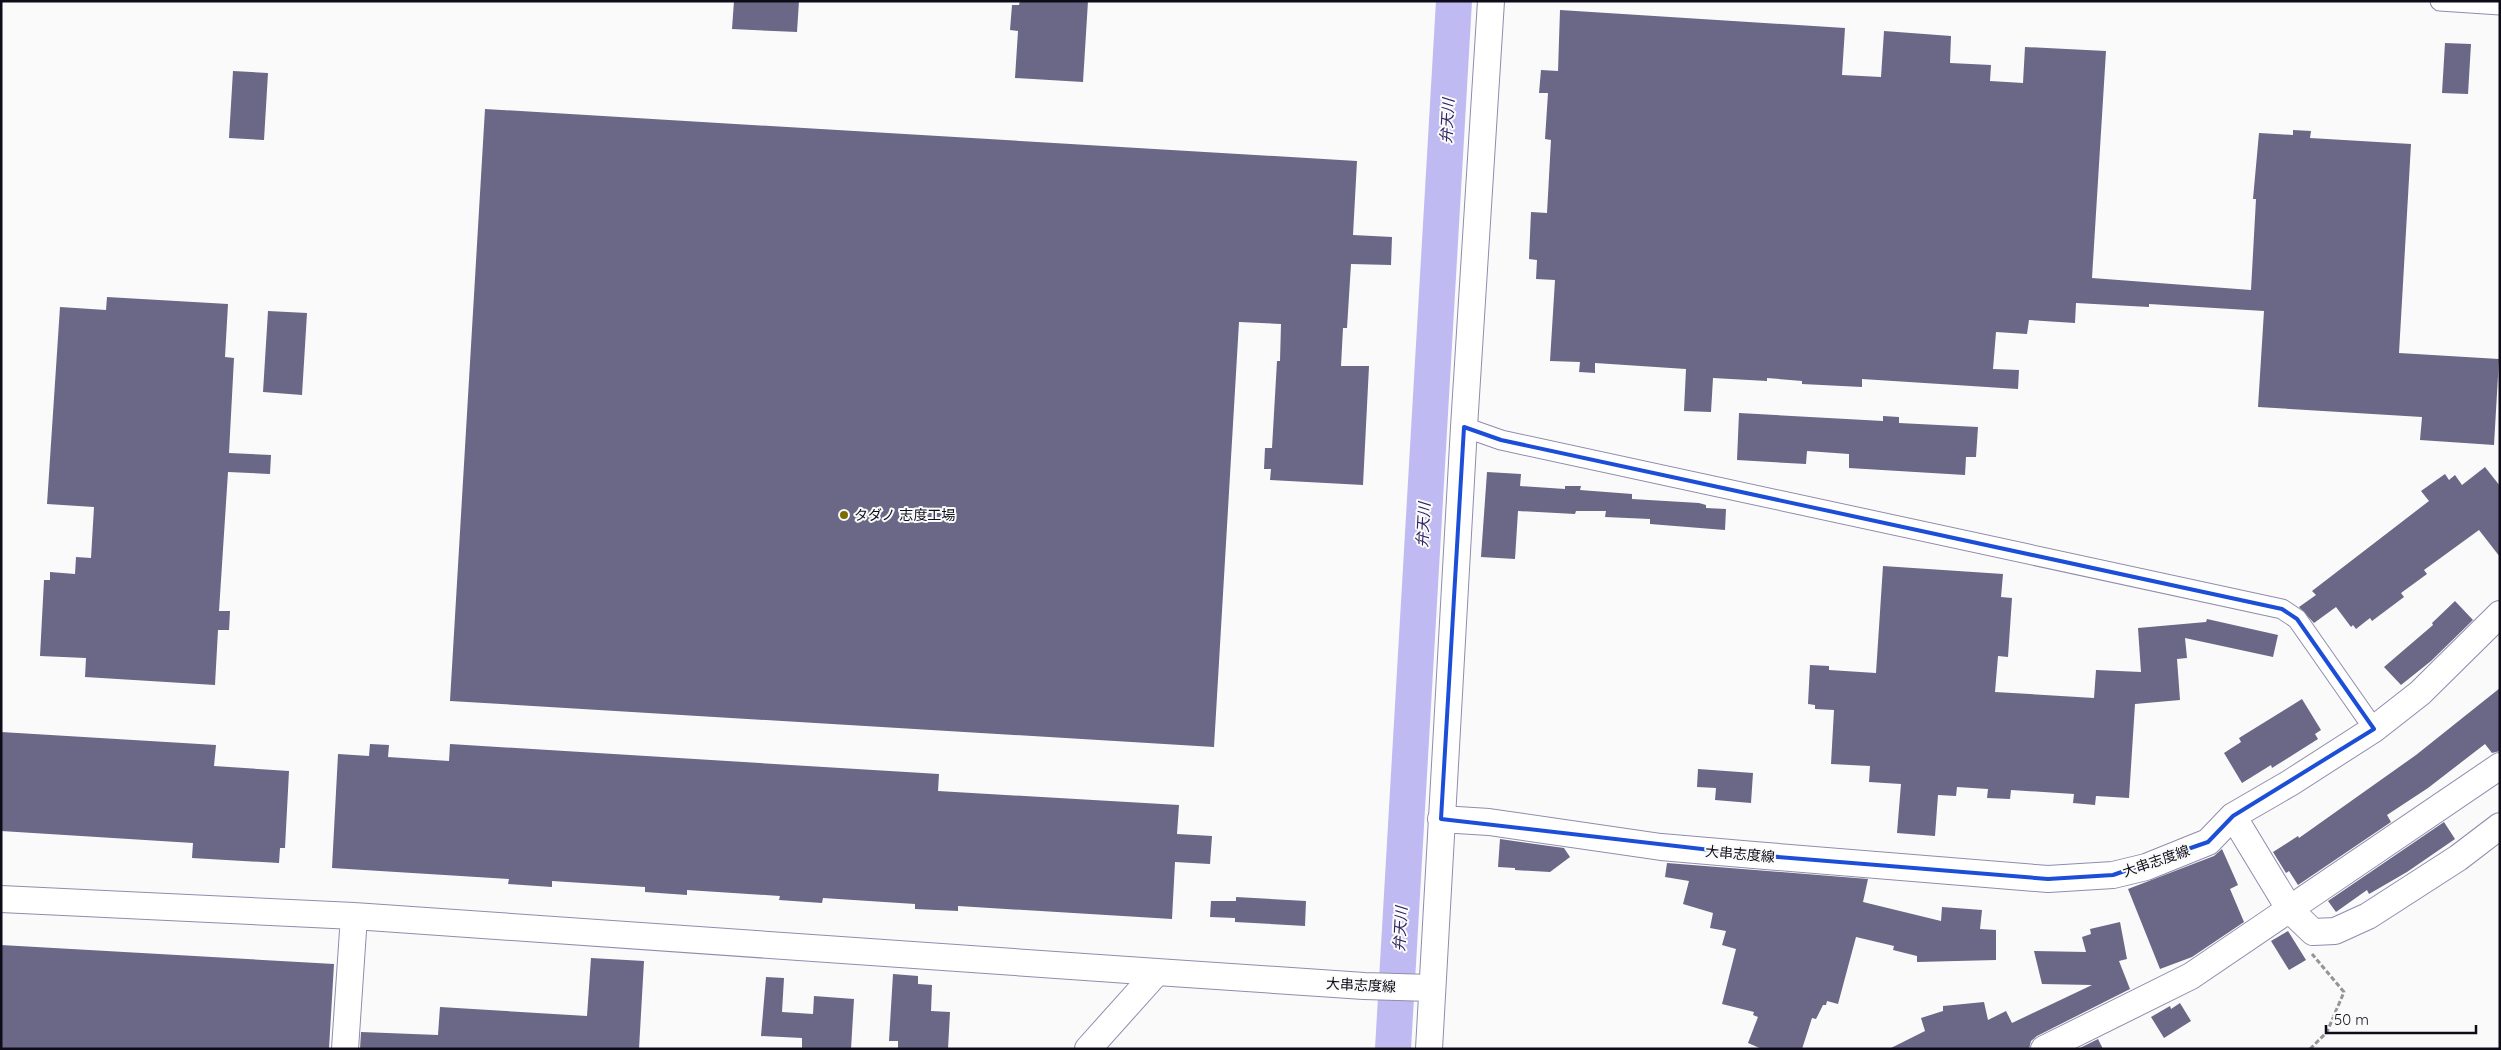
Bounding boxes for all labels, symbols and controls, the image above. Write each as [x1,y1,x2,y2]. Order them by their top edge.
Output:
water label: 弁天川 [1436,96,1458,144]
water label: 弁天川 [1412,500,1434,548]
place label: タダノ 志度工場 [854,506,955,524]
marker: タダノ 志度工場 [838,509,850,521]
street label: 大串志度線 [2120,841,2192,881]
street label: 大串志度線 [1704,842,1776,866]
water label: 弁天川 [1389,904,1411,952]
street label: 大串志度線 [1326,974,1396,996]
scale bar [2326,1002,2476,1034]
text: 50 m [2334,1010,2369,1029]

